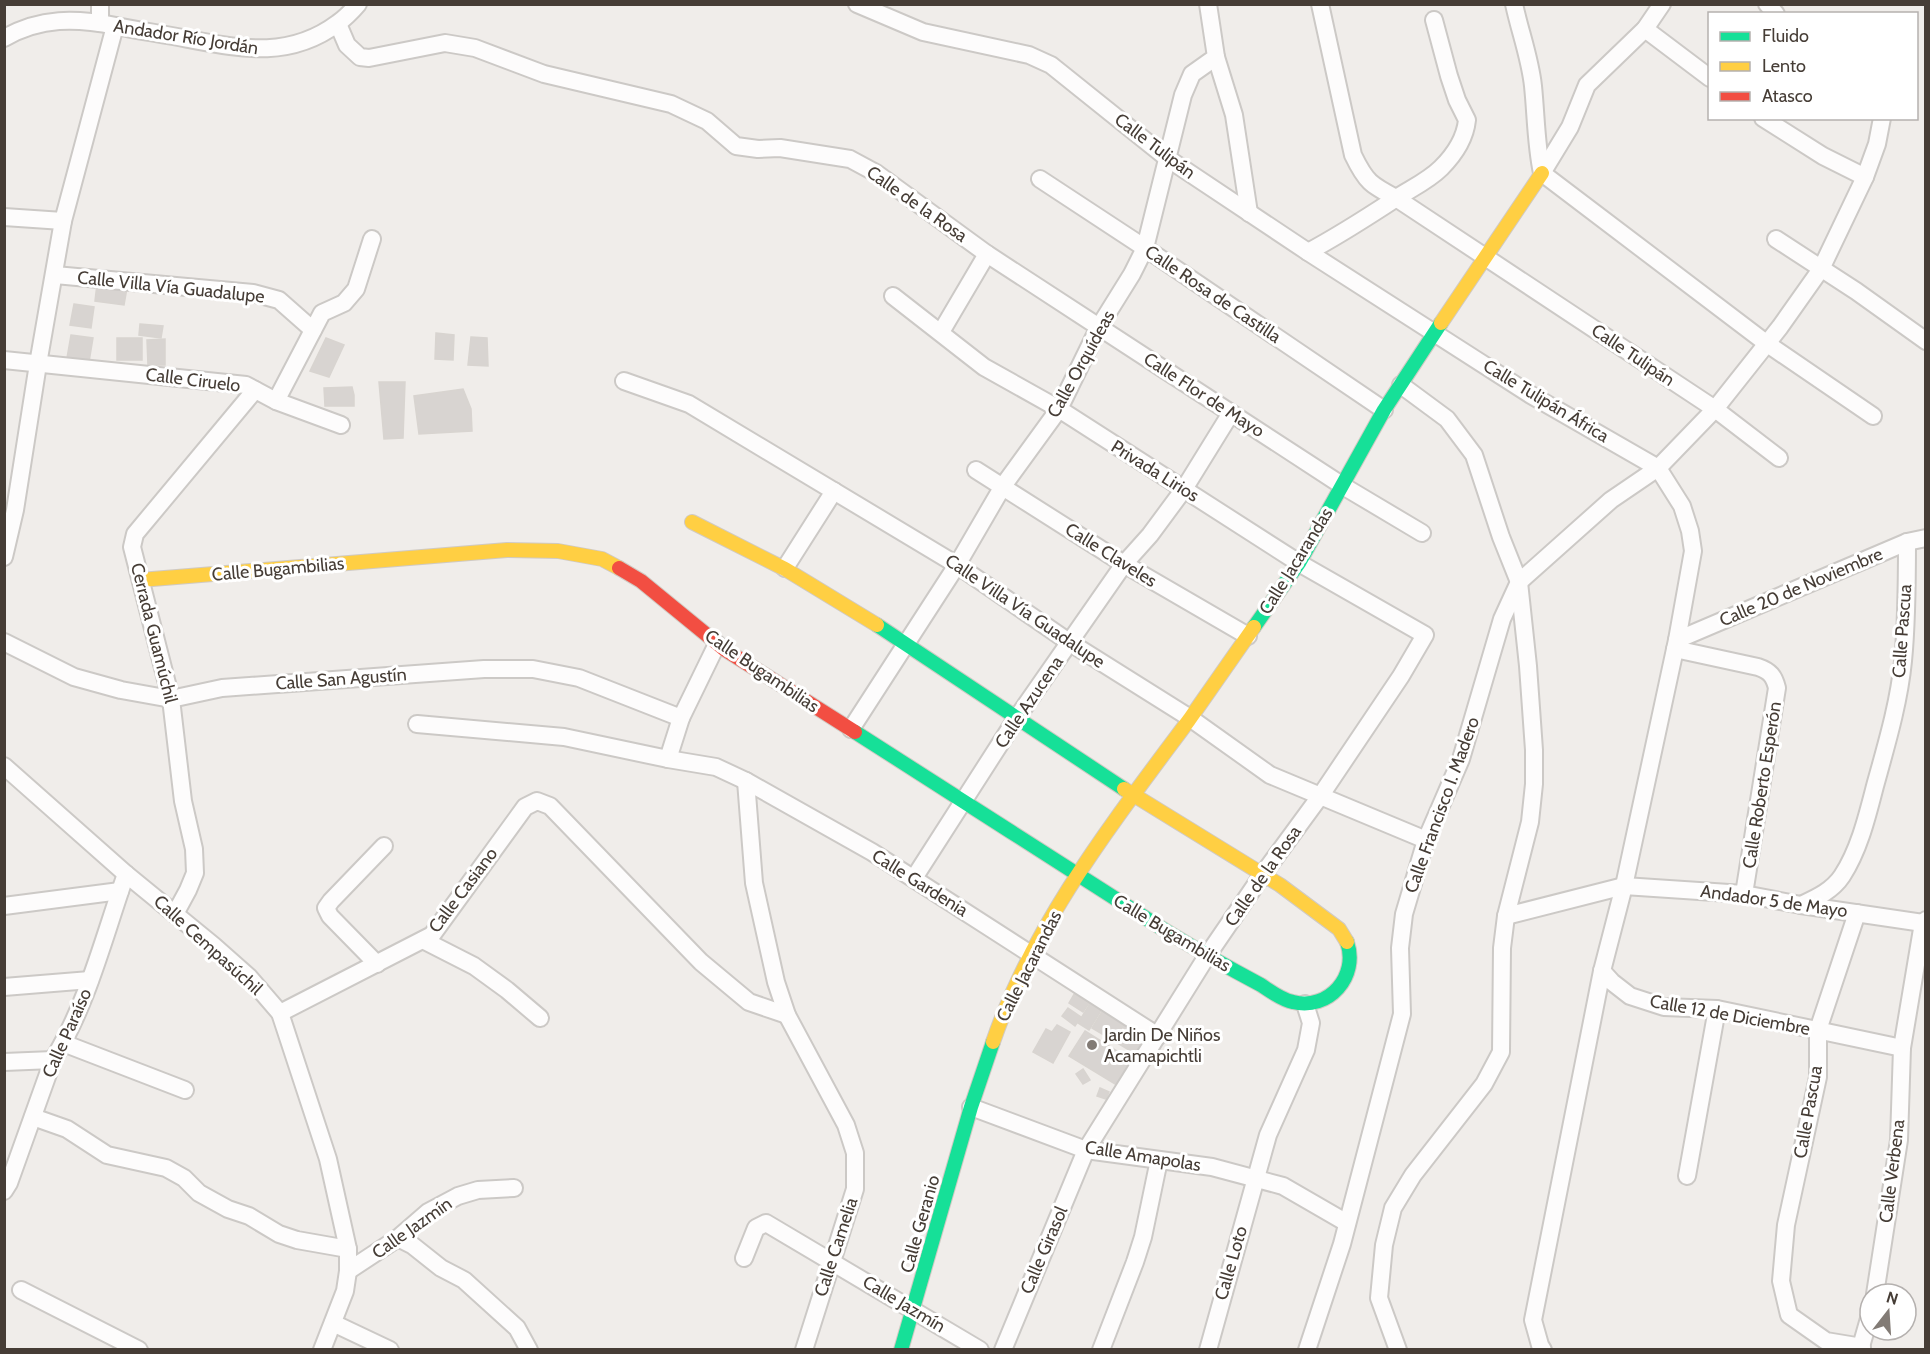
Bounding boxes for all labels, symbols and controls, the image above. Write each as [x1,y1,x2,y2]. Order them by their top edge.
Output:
legend [1708,12,1918,120]
street label: Andador Río Jordán [112,15,260,59]
text: Fluido [1762,25,1809,47]
text: Lento [1762,55,1806,77]
text: Atasco [1762,85,1813,107]
street label: Calle Tulipán [1110,108,1200,184]
street label: Calle de la Rosa [862,161,972,247]
street label: Calle Rosa de Castilla [1141,240,1286,348]
street label: Calle Villa Vía Guadalupe [76,266,266,308]
street label: Calle Orquídeas [1042,307,1120,421]
street label: Calle Tulipán [1587,319,1679,391]
street label: Calle Flor de Mayo [1140,348,1269,442]
street label: Calle Tulipán África [1479,355,1613,447]
street label: Calle Ciruelo [144,363,242,397]
street label: Privada Lirios [1107,435,1203,507]
street label: Calle Jacarandas [1254,504,1338,618]
street label: Calle Claveles [1061,518,1161,592]
street label: Calle 20 de Noviembre [1716,543,1886,631]
street label: Calle Villa Vía Guadalupe [941,549,1109,673]
street label: Calle Bugambilias [211,552,345,586]
street label: Cerrada Guamúchil [126,561,182,706]
street label: Calle Pascua [1888,583,1916,679]
street label: Calle Bugambilias [701,625,823,717]
street label: Calle Azucena [990,651,1068,752]
street label: Calle San Agustín [275,663,407,695]
street label: Calle Roberto Esperón [1738,700,1786,870]
street label: Calle Francisco I. Madero [1400,714,1484,896]
street label: Calle de la Rosa [1220,821,1306,931]
street label: Calle Casiano [424,843,502,937]
street label: Calle Gardenia [868,845,972,921]
street label: Andador 5 de Mayo [1699,880,1849,922]
street label: Calle Bugambilias [1109,889,1235,977]
street label: Calle Cempasúchil [149,890,267,1000]
street label: Calle Jacarandas [992,907,1066,1025]
street label: Calle Paraíso [38,985,96,1081]
street label: Calle 12 de Diciembre [1648,990,1812,1040]
place label: Jardin De Niños Acamapichtli [1103,1024,1220,1067]
marker: Jardin De Niños Acamapichtli [1085,1038,1099,1052]
street label: Calle Pascua [1789,1064,1827,1160]
street label: Calle Verbena [1875,1118,1909,1224]
street label: Calle Amapolas [1083,1136,1203,1176]
street label: Calle Geranio [896,1173,944,1275]
street label: Calle Jazmín [368,1192,456,1264]
street label: Calle Camelia [810,1194,862,1299]
street label: Calle Girasol [1016,1202,1073,1297]
street label: Calle Loto [1210,1223,1252,1303]
street label: Calle Jazmín [859,1271,949,1337]
north arrow [1858,1282,1918,1342]
text: N [1884,1287,1900,1309]

